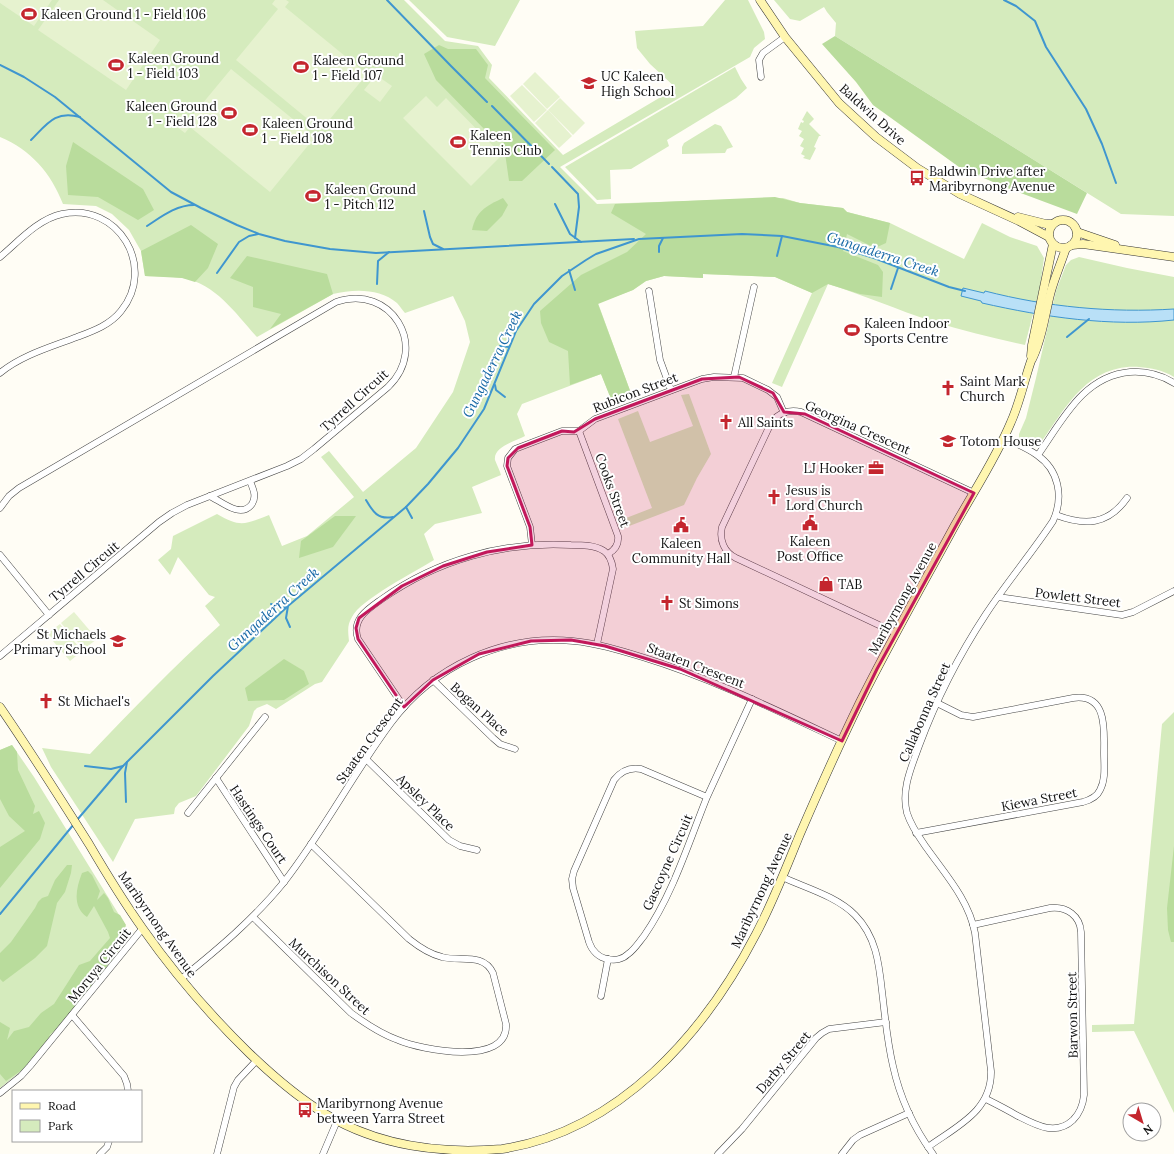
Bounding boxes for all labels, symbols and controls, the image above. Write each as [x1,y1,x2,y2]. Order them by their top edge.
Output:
sports icon: Kaleen Ground 1 - Field 106 [20,5,38,23]
place label: Kaleen Ground 1 - Field 106 [41,6,206,23]
place label: Kaleen Ground 1 - Field 103 [128,50,219,82]
place label: Kaleen Ground 1 - Field 107 [313,52,404,84]
sports icon: Kaleen Ground 1 - Field 103 [107,56,125,74]
sports icon: Kaleen Ground 1 - Field 107 [292,58,310,76]
place label: UC Kaleen High School [601,68,675,100]
school or university icon: UC Kaleen High School [580,74,598,92]
street label: Baldwin Drive [836,80,910,149]
place label: Kaleen Ground 1 - Field 128 [126,98,217,130]
sports icon: Kaleen Ground 1 - Field 128 [220,104,238,122]
place label: Kaleen Ground 1 - Field 108 [262,115,353,147]
sports icon: Kaleen Ground 1 - Field 108 [241,121,259,139]
place label: Kaleen Tennis Club [470,127,542,159]
sports icon: Kaleen Tennis Club [449,133,467,151]
place label: Baldwin Drive after Maribyrnong Avenue [929,163,1055,195]
bus stop icon: Baldwin Drive after Maribyrnong Avenue [908,169,926,187]
place label: Kaleen Ground 1 - Pitch 112 [325,181,416,213]
sports icon: Kaleen Ground 1 - Pitch 112 [304,187,322,205]
water label: Gungaderra Creek [825,227,941,281]
water label: Gungaderra Creek [458,307,526,421]
place label: Kaleen Indoor Sports Centre [864,315,950,347]
sports icon: Kaleen Indoor Sports Centre [843,321,861,339]
street label: Tyrrell Circuit [317,365,392,435]
street label: Rubicon Street [590,368,680,416]
place label: Saint Mark Church [960,373,1025,405]
church icon: Saint Mark Church [939,379,957,397]
street label: Georgina Crescent [802,397,913,458]
church icon: All Saints [717,413,735,431]
place label: All Saints [737,414,793,431]
school or university icon: Totom House [939,432,957,450]
place label: Totom House [960,433,1041,450]
street label: Cooks Street [591,451,634,530]
office icon: LJ Hooker [867,459,885,477]
place label: LJ Hooker [804,460,864,477]
place label: Jesus is Lord Church [785,482,863,514]
church icon: Jesus is Lord Church [765,488,783,506]
public building icon: Kaleen Post Office [801,514,819,532]
public building icon: Kaleen Community Hall [672,516,690,534]
place label: Kaleen Post Office [777,533,843,565]
place label: Kaleen Community Hall [632,535,731,567]
street label: Tyrrell Circuit [46,537,123,605]
street label: Maribyrnong Avenue [864,539,940,657]
water label: Gungaderra Creek [223,563,323,655]
shop icon: TAB [817,575,835,593]
place label: TAB [838,576,862,593]
street label: Powlett Street [1034,584,1122,611]
church icon: St Simons [658,594,676,612]
place label: St Simons [679,595,739,612]
place label: St Michaels Primary School [14,626,106,658]
school or university icon: St Michaels Primary School [109,632,127,650]
street label: Staaten Crescent [644,639,747,692]
street label: Callabonna Street [895,660,954,765]
street label: Bogan Place [447,679,512,740]
church icon: St Michael's [37,692,55,710]
place label: St Michael's [58,693,130,710]
street label: Staaten Crescent [332,693,407,787]
street label: Apsley Place [392,770,458,834]
street label: Hastings Court [226,782,291,867]
street label: Kiewa Street [1000,784,1078,815]
street label: Gascoyne Circuit [639,811,696,913]
street label: Maribyrnong Avenue [727,830,796,951]
street label: Maribyrnong Avenue [114,868,201,981]
street label: Moruya Circuit [64,924,135,1006]
street label: Murchison Street [285,934,374,1019]
street label: Barwon Street [1063,972,1082,1058]
street label: Darby Street [752,1028,814,1097]
legend [12,1090,142,1142]
place label: Maribyrnong Avenue between Yarra Street [317,1095,445,1127]
text: Road [48,1098,76,1113]
bus stop icon: Maribyrnong Avenue between Yarra Street [296,1101,314,1119]
north arrow [1122,1102,1162,1142]
text: Park [48,1118,74,1133]
text: N [1140,1122,1156,1138]

